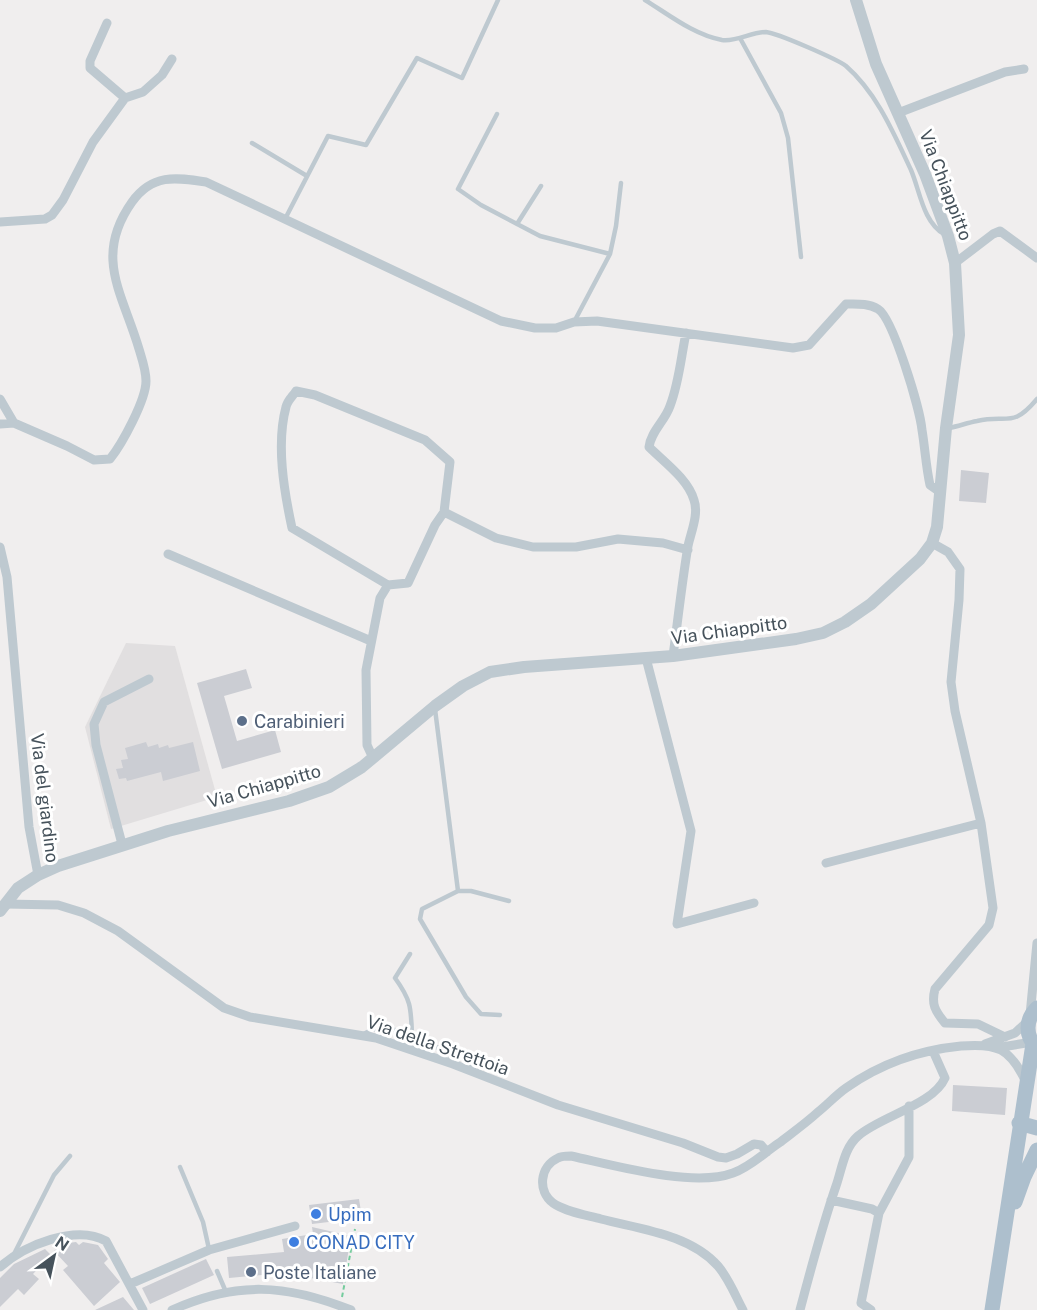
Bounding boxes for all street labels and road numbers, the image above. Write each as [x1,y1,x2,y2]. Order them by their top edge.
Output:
street label: Via Chiappitto [915,127,977,243]
street label: Via Chiappitto [670,611,788,649]
street label: Via del giardino [27,732,63,864]
street label: Via Chiappitto [205,760,323,812]
street label: Via della Strettoia [364,1011,512,1079]

